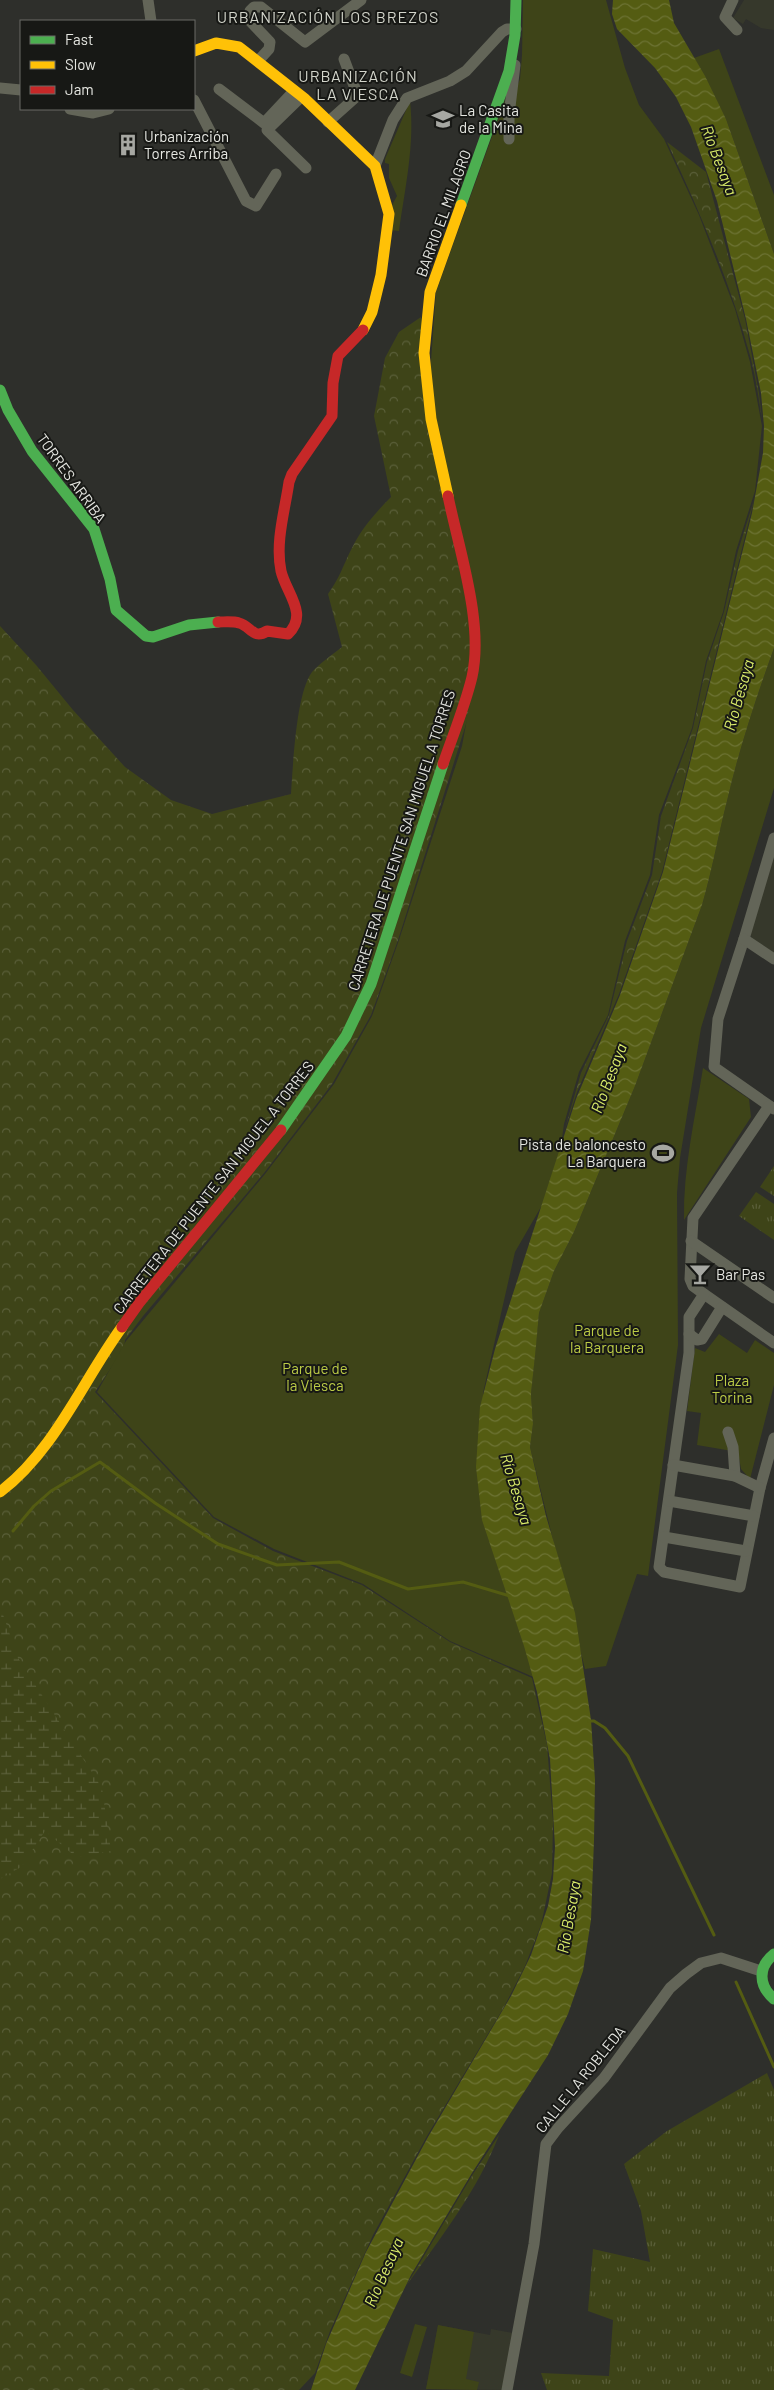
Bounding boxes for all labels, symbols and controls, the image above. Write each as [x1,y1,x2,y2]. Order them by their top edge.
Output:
district label: URBANIZACIÓN LOS BREZOS [217,7,439,26]
legend [20,20,195,110]
text: Fast [65,30,93,48]
text: Slow [65,55,96,73]
district label: URBANIZACIÓN LA VIESCA [298,66,418,103]
text: Jam [65,80,94,98]
place label: La Casita de la Mina [459,101,523,136]
school or university icon: La Casita de la Mina [430,106,456,132]
water label: Río Besaya [698,122,742,198]
place label: Urbanización Torres Arriba [144,127,229,162]
building icon: Urbanización Torres Arriba [115,132,141,158]
street label: BARRIO EL MILAGRO [412,147,474,279]
street label: TORRES ARRIBA [34,430,110,526]
water label: Río Besaya [719,657,757,733]
street label: CARRETERA DE PUENTE SAN MIGUEL A TORRES [344,687,458,993]
water label: Río Besaya [586,1040,630,1116]
street label: CARRETERA DE PUENTE SAN MIGUEL A TORRES [109,1057,317,1317]
place label: Pista de baloncesto La Barquera [519,1135,646,1170]
sports icon: Pista de baloncesto La Barquera [650,1140,676,1166]
bar icon: Bar Pas [687,1261,713,1287]
place label: Bar Pas [716,1265,765,1283]
park label: Parque de la Barquera [570,1321,644,1356]
park label: Parque de la Viesca [282,1359,348,1394]
park label: Plaza Torina [712,1371,752,1406]
water label: Río Besaya [497,1451,537,1527]
water label: Río Besaya [552,1879,584,1955]
street label: CALLE LA ROBLEDA [531,2022,629,2136]
water label: Río Besaya [359,2235,407,2309]

